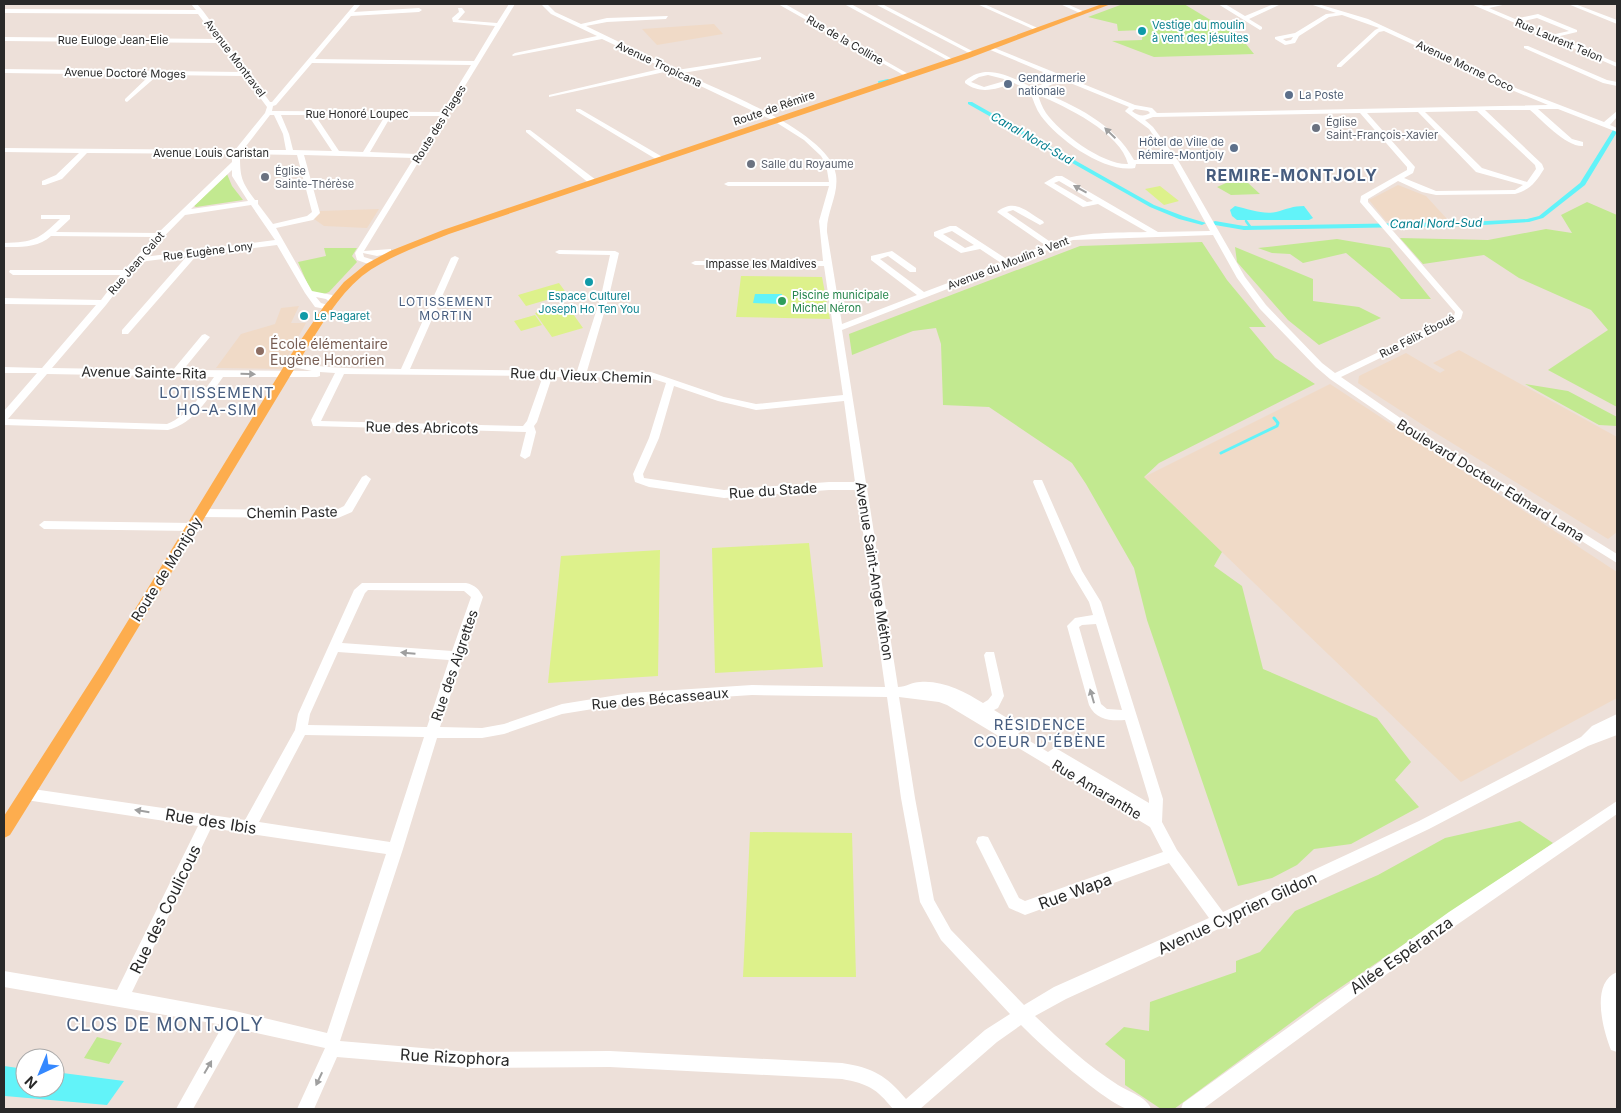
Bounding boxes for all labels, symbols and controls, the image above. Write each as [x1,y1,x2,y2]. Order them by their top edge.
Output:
street label: Rue de la Colline [804,12,886,68]
street label: Rue Laurent Telon [1513,15,1605,65]
street label: Avenue Montravel [201,16,269,100]
place label: Vestige du moulin à vent des jésuites [1152,18,1249,45]
marker: Vestige du moulin à vent des jésuites [1136,25,1148,37]
street label: Rue Euloge Jean-Elie [58,33,168,47]
street label: Avenue Morne Coco [1414,37,1516,95]
street label: Avenue Tropicana [614,38,704,90]
street label: Avenue Doctoré Moges [64,65,186,81]
place label: Gendarmerie nationale [1018,71,1086,98]
marker: Gendarmerie nationale [1002,78,1014,90]
street label: Route des Plages [409,82,469,166]
street label: Route de Rémire [731,88,817,128]
place label: La Poste [1299,88,1344,102]
marker: La Poste [1283,89,1295,101]
street label: Rue Honoré Loupec [305,107,409,121]
water label: Canal Nord-Sud [988,108,1076,168]
place label: Église Saint-François-Xavier [1326,115,1438,142]
marker: Église Saint-François-Xavier [1310,122,1322,134]
one-way arrow [1104,127,1116,139]
place label: Hôtel de Ville de Rémire-Montjoly [1138,135,1224,162]
marker: Hôtel de Ville de Rémire-Montjoly [1228,142,1240,154]
street label: Avenue Louis Caristan [153,146,269,160]
place label: Salle du Royaume [761,157,854,171]
marker: Salle du Royaume [745,158,757,170]
place label: Église Sainte-Thérèse [275,164,354,191]
district label: REMIRE-MONTJOLY [1206,165,1378,185]
marker: Église Sainte-Thérèse [259,171,271,183]
one-way arrow [1073,185,1086,194]
water label: Canal Nord-Sud [1390,215,1483,231]
street label: Rue Jean Galot [105,228,167,297]
street label: Avenue du Moulin à Vent [945,233,1071,293]
street label: Rue Eugène Lony [162,239,254,263]
street label: Impasse les Maldives [705,257,817,271]
marker: Espace Culturel Joseph Ho Ten You [583,276,595,288]
place label: Piscine municipale Michel Néron [792,288,889,315]
place label: Espace Culturel Joseph Ho Ten You [538,289,640,316]
district label: LOTISSEMENT MORTIN [399,294,493,323]
marker: Piscine municipale Michel Néron [776,295,788,307]
place label: Le Pagaret [314,309,370,323]
marker: Le Pagaret [298,310,310,322]
street label: Rue Félix Éboué [1377,311,1457,361]
place label: École élémentaire Eugène Honorien [270,335,388,368]
marker: École élémentaire Eugène Honorien [254,345,266,357]
street label: Avenue Sainte-Rita [81,362,207,382]
street label: Rue du Vieux Chemin [510,364,652,386]
one-way arrow [241,370,257,378]
district label: LOTISSEMENT HO-A-SIM [159,383,275,419]
street label: Boulevard Docteur Edmard Lama [1394,415,1588,545]
street label: Rue des Abricots [365,418,479,436]
street label: Rue du Stade [728,478,818,502]
street label: Avenue Saint-Ange Méthon [852,480,898,662]
street label: Chemin Paste [246,503,338,521]
street label: Route de Montjoly [127,514,205,624]
street label: Rue des Aigrettes [427,607,481,723]
one-way arrow [399,648,415,656]
street label: Rue des Bécasseaux [591,684,730,712]
one-way arrow [1088,688,1096,703]
district label: RÉSIDENCE COEUR D'ÉBÈNE [974,715,1106,751]
street label: Rue Amaranthe [1049,756,1145,822]
street label: Rue des Ibis [164,804,258,838]
one-way arrow [133,806,149,814]
street label: Rue des Coulicous [125,841,205,977]
street label: Avenue Cyprien Gildon [1154,867,1320,959]
street label: Rue Wapa [1036,869,1114,913]
street label: Allée Espéranza [1346,912,1456,998]
district label: CLOS DE MONTJOLY [66,1014,264,1035]
street label: Rue Rizophora [400,1044,510,1070]
north arrow [15,1048,65,1098]
one-way arrow [203,1060,212,1073]
one-way arrow [315,1072,323,1086]
text: N [21,1073,40,1093]

